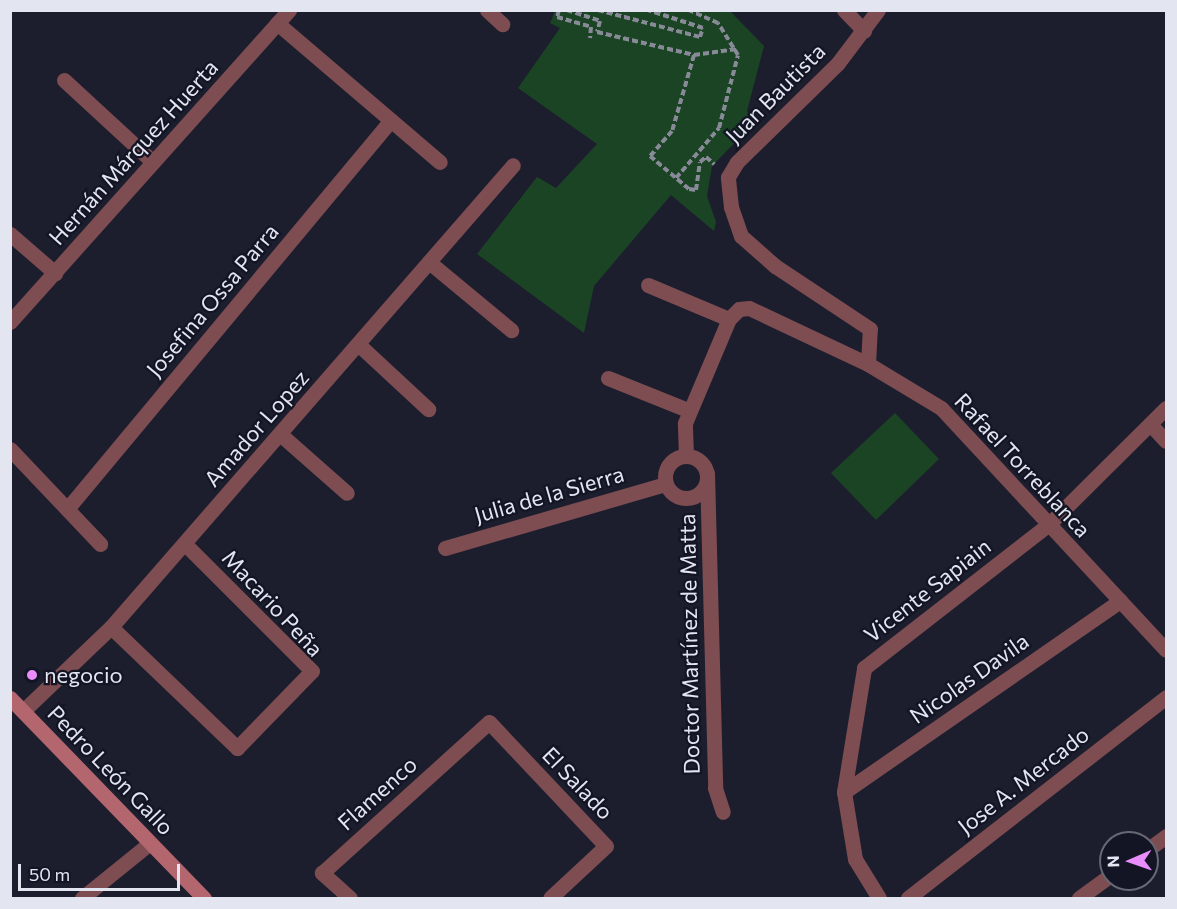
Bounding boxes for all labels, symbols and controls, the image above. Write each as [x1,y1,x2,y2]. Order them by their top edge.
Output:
street label: Juan Bautista [720,38,830,148]
street label: Hernán Márquez Huerta [43,54,223,250]
street label: Josefina Ossa Parra [140,218,284,382]
street label: Amador Lopez [198,364,314,492]
street label: Rafael Torreblanca [950,388,1096,542]
street label: Julia de la Sierra [471,460,627,528]
street label: Doctor Martínez de Matta [674,513,704,775]
street label: Vicente Sapiain [858,532,996,648]
street label: Macario Peña [217,544,329,662]
street label: Nicolas Davila [904,627,1034,729]
place label: negocio [44,662,123,688]
marker: negocio [25,668,39,682]
street label: Pedro León Gallo [43,700,179,840]
street label: Jose A. Mercado [952,721,1094,839]
street label: El Salado [537,741,619,825]
street label: Flamenco [332,751,422,835]
north arrow [1099,831,1159,891]
scale bar [21,852,183,890]
text: N [1103,855,1122,868]
text: 50 m [29,863,70,885]

